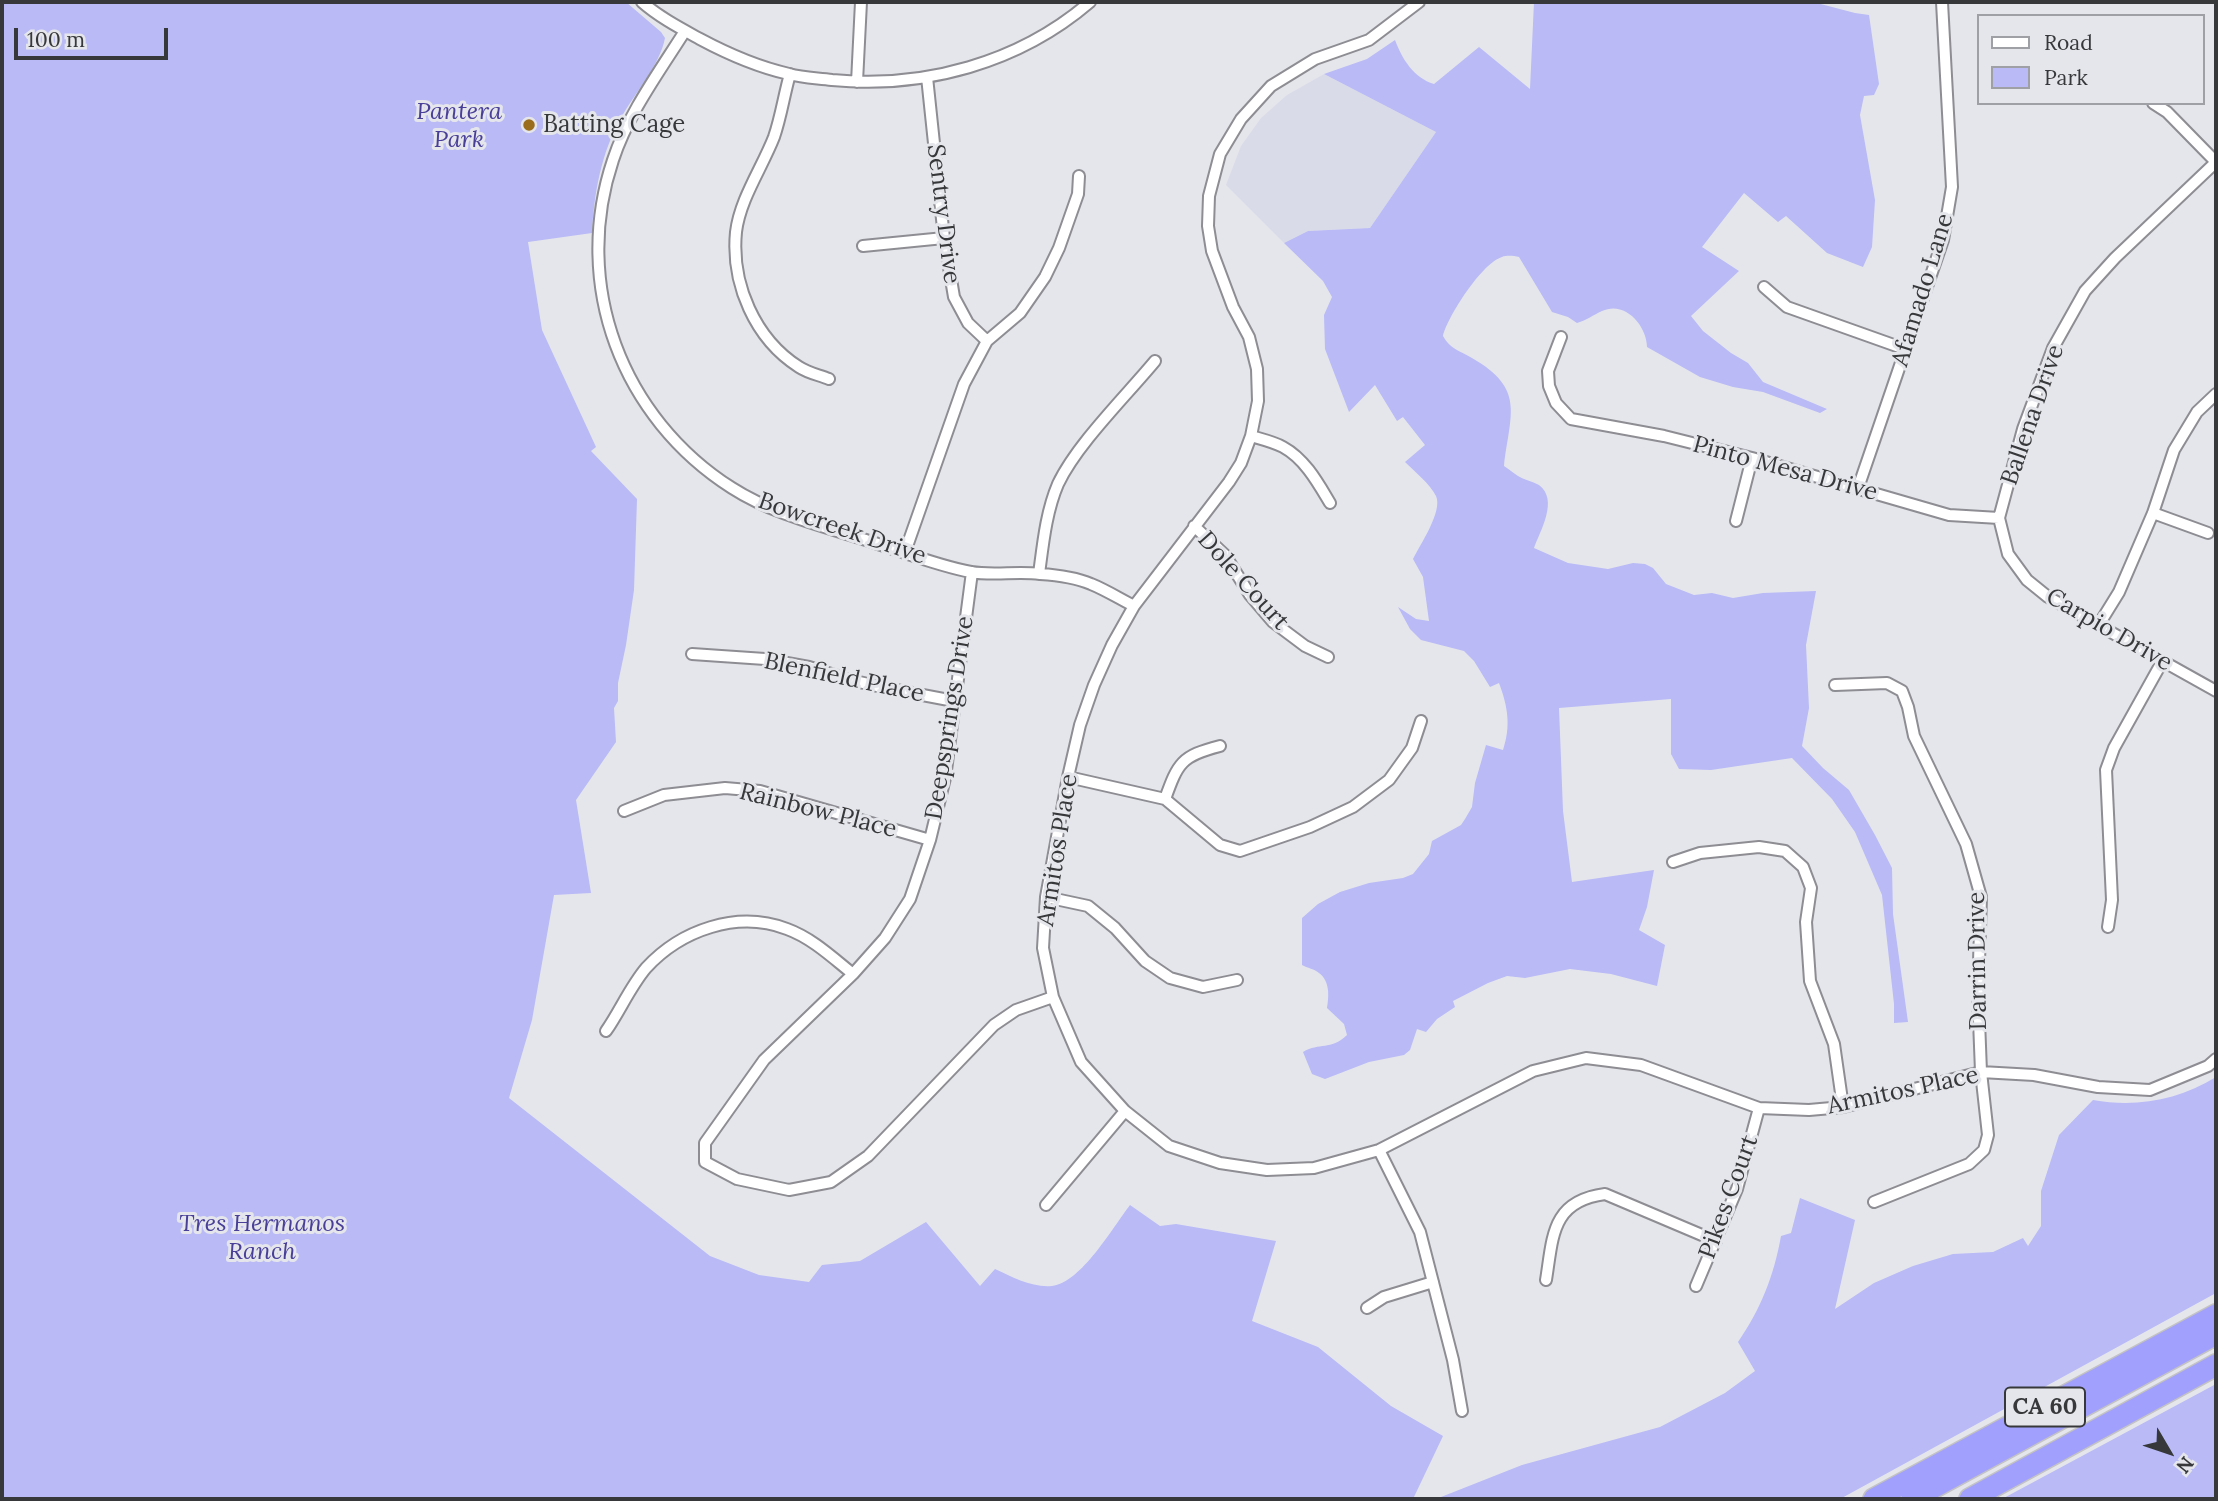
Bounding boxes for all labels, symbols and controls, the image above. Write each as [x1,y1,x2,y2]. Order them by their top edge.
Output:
scale bar [18,14,172,58]
legend [1976,14,2204,105]
text: 100 m [27,26,85,53]
text: Road [2044,29,2093,56]
text: Park [2044,64,2088,91]
park label: Pantera Park [416,98,502,154]
place label: Batting Cage [543,111,685,139]
marker: Batting Cage [521,117,537,133]
street label: Sentry Drive [920,143,966,285]
street label: Afamado Lane [1886,210,1960,370]
street label: Ballena Drive [1996,341,2070,489]
street label: Pinto Mesa Drive [1690,431,1880,507]
street label: Bowcreek Drive [754,487,930,571]
street label: Dole Court [1191,526,1295,636]
street label: Carpio Drive [2041,582,2177,678]
street label: Deepsprings Drive [920,614,980,822]
street label: Blenfield Place [761,647,927,709]
street label: Armitos Place [1032,772,1084,928]
street label: Rainbow Place [736,778,900,844]
street label: Darrin Drive [1962,891,1994,1031]
street label: Armitos Place [1825,1061,1981,1121]
street label: Pikes Court [1693,1131,1765,1263]
park label: Tres Hermanos Ranch [179,1210,345,1266]
road number: CA 60 [2005,1388,2085,1426]
north arrow [2134,1417,2204,1487]
text: N [2171,1452,2199,1478]

